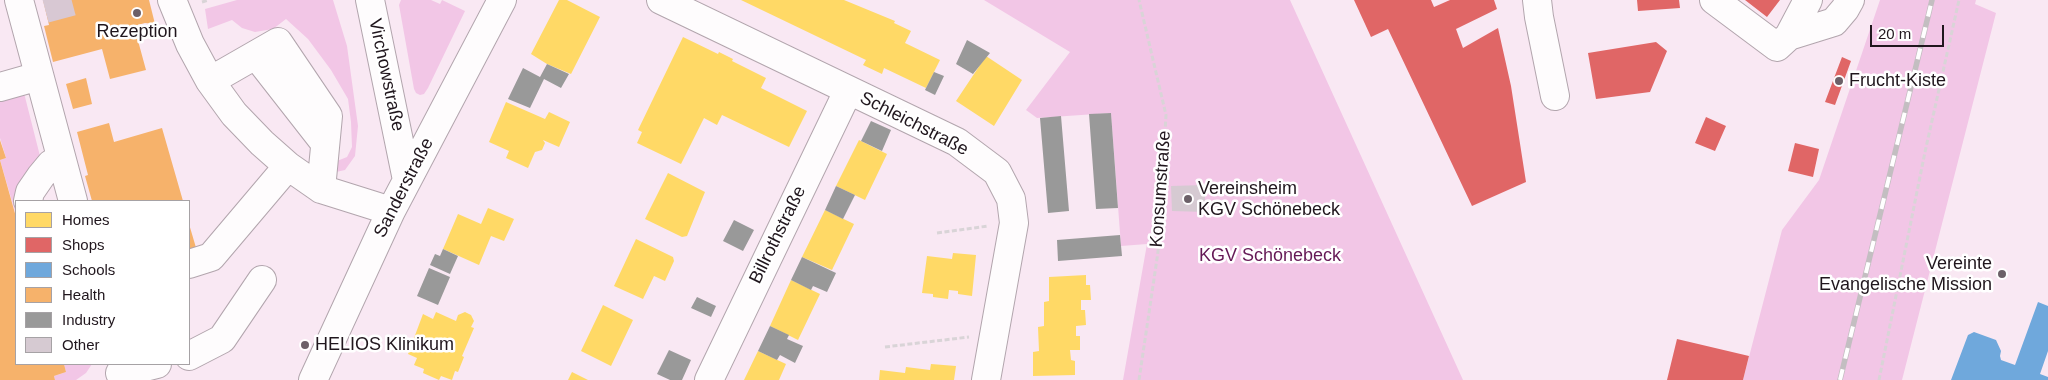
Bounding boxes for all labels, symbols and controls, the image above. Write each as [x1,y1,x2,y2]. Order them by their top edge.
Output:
marker: Rezeption [131,7,143,19]
scale bar [1873,15,1947,47]
street label: Virchowstraße [364,17,408,133]
place label: Rezeption [96,21,178,43]
text: 20 m [1878,25,1911,42]
place label: Frucht-Kiste [1849,70,1946,92]
marker: Frucht-Kiste [1833,75,1845,87]
street label: Schleichstraße [856,87,972,161]
street label: Konsumstraße [1146,130,1176,248]
street label: Sanderstraße [370,135,438,241]
place label: Vereinsheim KGV Schönebeck [1198,178,1340,220]
street label: Billrothstraße [745,183,811,287]
marker: Vereinsheim KGV Schönebeck [1182,193,1194,205]
legend [15,200,190,365]
text: Homes [62,211,110,228]
text: Shops [62,236,105,253]
park label: KGV Schönebeck [1199,245,1341,267]
place label: Vereinte Evangelische Mission [1819,253,1992,296]
text: Schools [62,261,115,278]
marker: Vereinte Evangelische Mission [1996,268,2008,280]
text: Health [62,286,105,303]
text: Industry [62,311,115,328]
place label: HELIOS Klinikum [315,334,454,356]
text: Other [62,336,100,353]
marker: HELIOS Klinikum [299,339,311,351]

